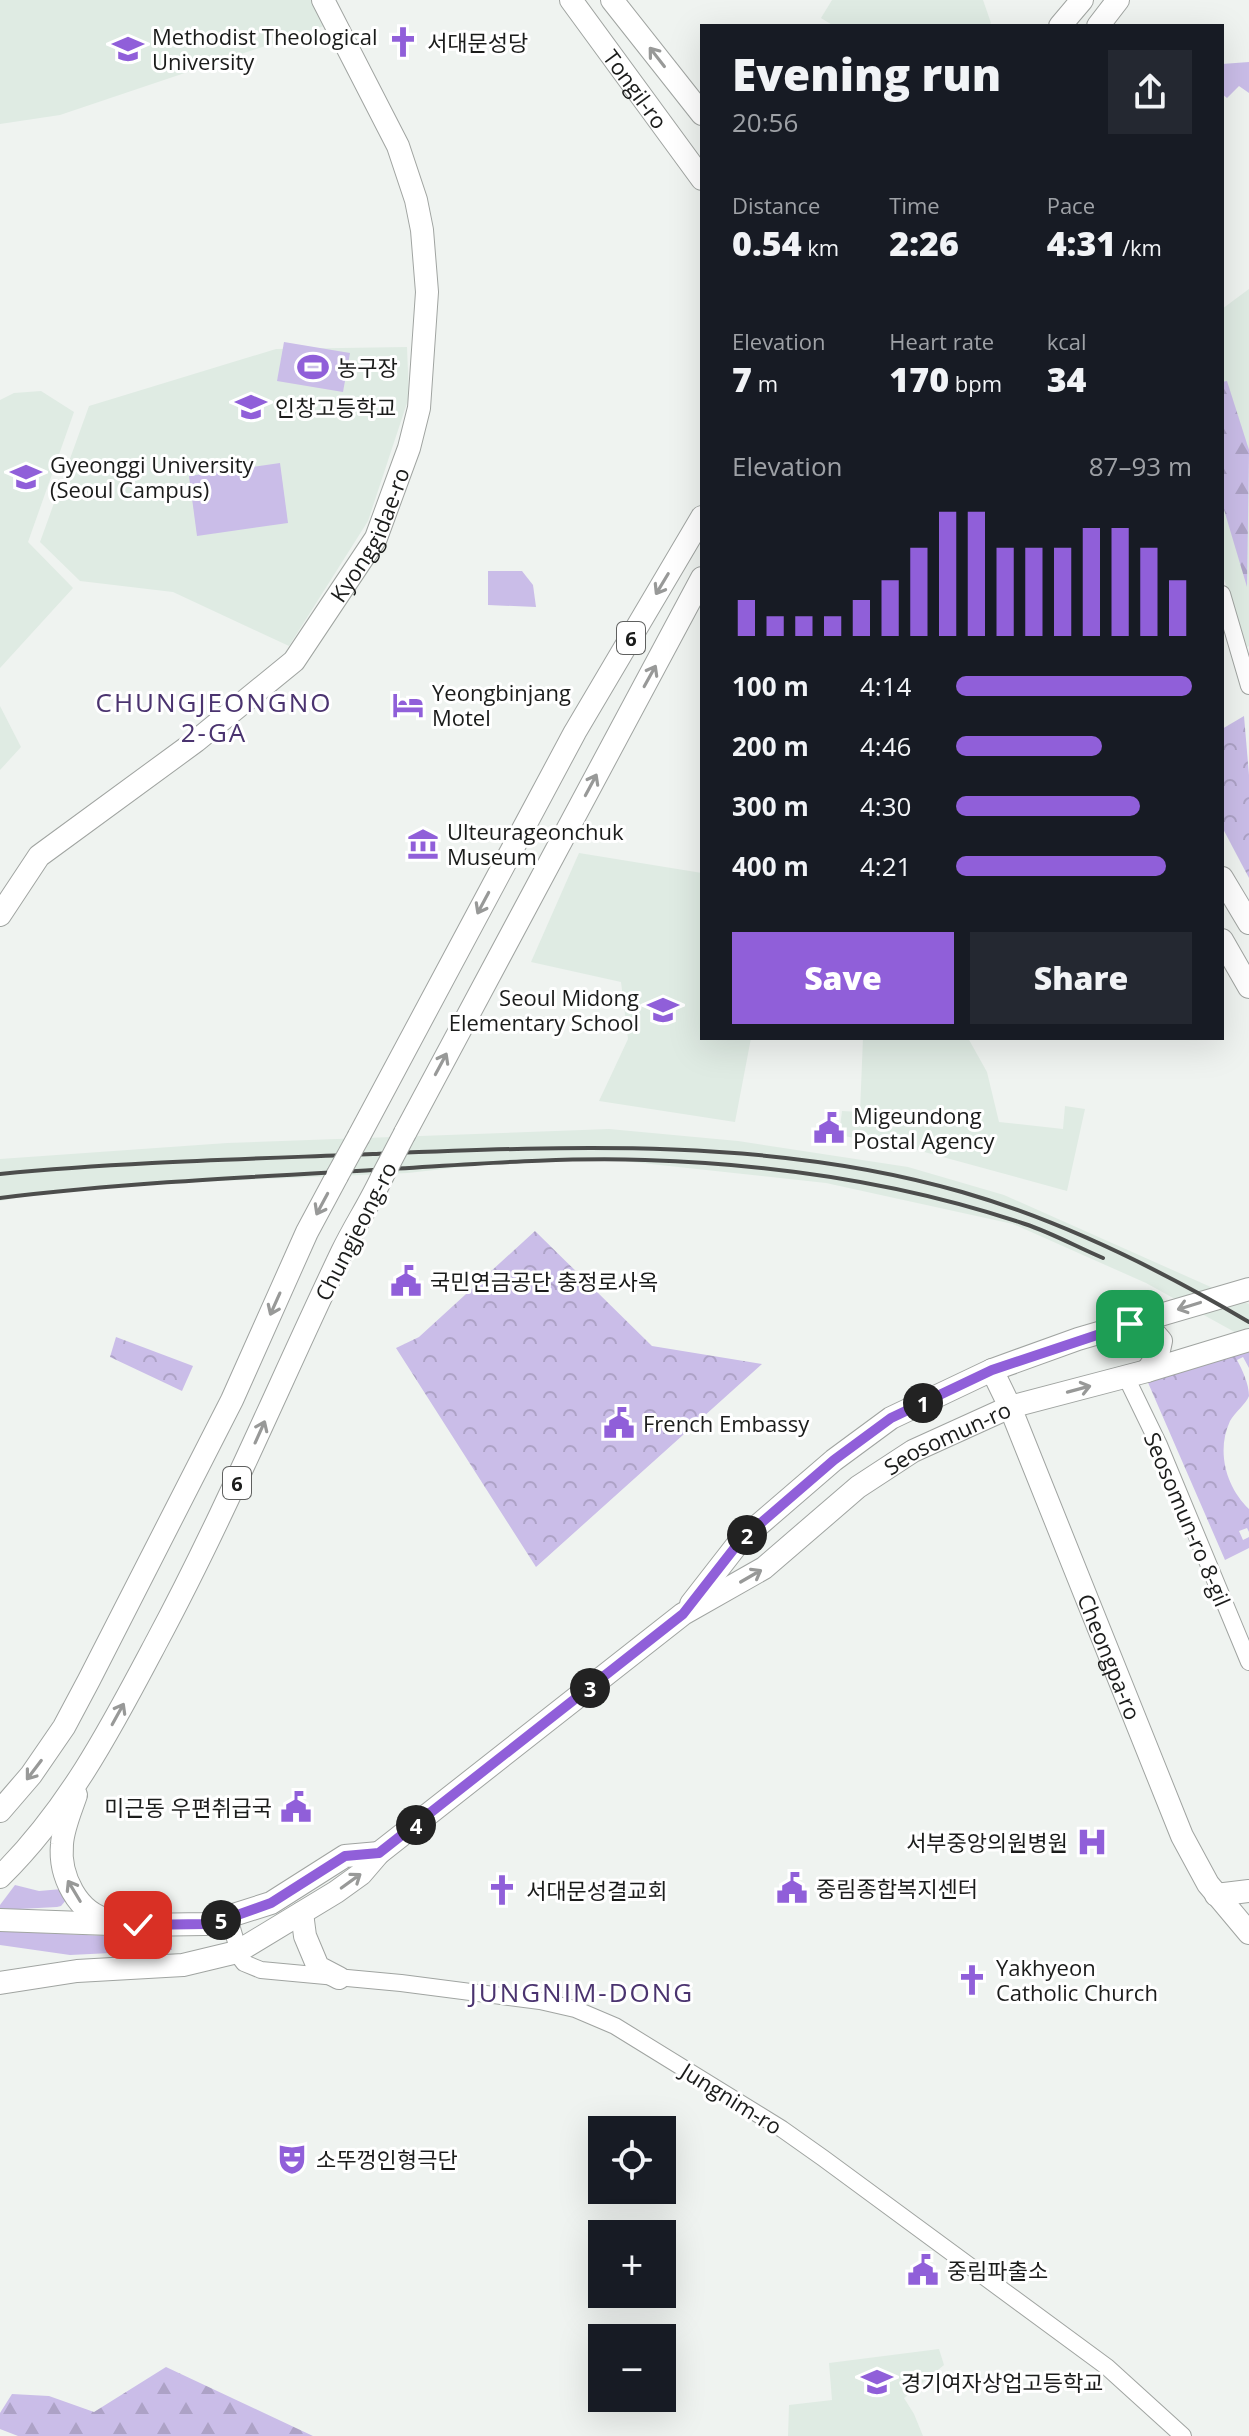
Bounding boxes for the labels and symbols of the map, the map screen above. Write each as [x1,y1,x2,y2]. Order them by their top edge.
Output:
place label: Methodist Theological University [152,21,378,76]
church icon: 서대문성당 [386,25,420,59]
place label: 서대문성당 [427,27,528,57]
school or university icon: Methodist Theological University [111,32,145,66]
street label: Tongil-ro [597,43,675,134]
one-way arrow [648,47,666,68]
sports icon: 농구장 [296,350,330,384]
place label: 농구장 [337,352,398,382]
school or university icon: 인창고등학교 [234,390,268,424]
place label: 인창고등학교 [275,392,396,422]
place label: Gyeonggi University (Seoul Campus) [50,449,255,504]
school or university icon: Gyeonggi University (Seoul Campus) [9,460,43,494]
street label: Kyonggidae-ro [323,463,416,608]
one-way arrow [654,572,670,595]
road number: 6 [617,622,645,654]
one-way arrow [643,664,659,688]
place label: Yeongbinjang Motel [432,677,571,732]
district label: CHUNGJEONGNO 2-GA [96,684,332,750]
hotel icon: Yeongbinjang Motel [391,688,425,722]
one-way arrow [583,774,599,798]
place label: Ulteurageonchuk Museum [447,816,624,871]
museum icon: Ulteurageonchuk Museum [406,827,440,861]
one-way arrow [475,891,491,914]
place label: Seoul Midong Elementary School [449,982,639,1037]
school or university icon: Seoul Midong Elementary School [646,993,680,1027]
one-way arrow [434,1053,450,1076]
place label: Migeundong Postal Agency [853,1100,996,1155]
public building icon: Migeundong Postal Agency [812,1111,846,1145]
street label: Chungjeong-ro [307,1156,403,1306]
one-way arrow [314,1192,330,1216]
public building icon: 국민연금공단 충정로사옥 [389,1264,423,1298]
place label: 국민연금공단 충정로사옥 [430,1266,658,1296]
pin [1096,1290,1164,1358]
one-way arrow [267,1291,282,1315]
one-way arrow [1177,1300,1202,1314]
one-way arrow [1065,1381,1091,1396]
pin: 1 [903,1383,943,1423]
street label: Seosomun-ro [878,1394,1015,1481]
public building icon: French Embassy [602,1406,636,1440]
place label: French Embassy [643,1408,810,1438]
one-way arrow [253,1420,268,1444]
street label: Seosomun-ro 8-gil [1138,1427,1238,1611]
road number: 6 [223,1467,251,1499]
pin: 2 [727,1515,767,1555]
one-way arrow [738,1568,762,1583]
street label: Cheongpa-ro [1071,1589,1149,1724]
pin: 3 [570,1668,610,1708]
one-way arrow [111,1703,127,1726]
one-way arrow [26,1759,43,1780]
public building icon: 미근동 우편취급국 [279,1790,313,1824]
place label: 미근동 우편취급국 [104,1792,272,1822]
pin: 4 [396,1805,436,1845]
hospital icon: 서부중앙의원병원 [1075,1825,1109,1859]
place label: 서부중앙의원병원 [906,1827,1068,1857]
public building icon: 중림종합복지센터 [775,1871,809,1905]
one-way arrow [339,1873,361,1889]
church icon: 서대문성결교회 [485,1873,519,1907]
place label: 중림종합복지센터 [816,1873,978,1903]
place label: 서대문성결교회 [526,1875,668,1905]
one-way arrow [66,1880,82,1902]
pin [104,1891,172,1959]
pin: 5 [201,1900,241,1940]
place label: Yakhyeon Catholic Church [996,1952,1158,2007]
church icon: Yakhyeon Catholic Church [955,1963,989,1997]
district label: JUNGNIM-DONG [467,1974,694,2010]
street label: Jungnim-ro [674,2054,788,2141]
theatre icon: 소뚜껑인형극단 [275,2142,309,2176]
place label: 소뚜껑인형극단 [316,2144,458,2174]
public building icon: 중림파출소 [906,2253,940,2287]
place label: 중림파출소 [947,2255,1048,2285]
school or university icon: 경기여자상업고등학교 [860,2365,894,2399]
place label: 경기여자상업고등학교 [901,2367,1103,2397]

